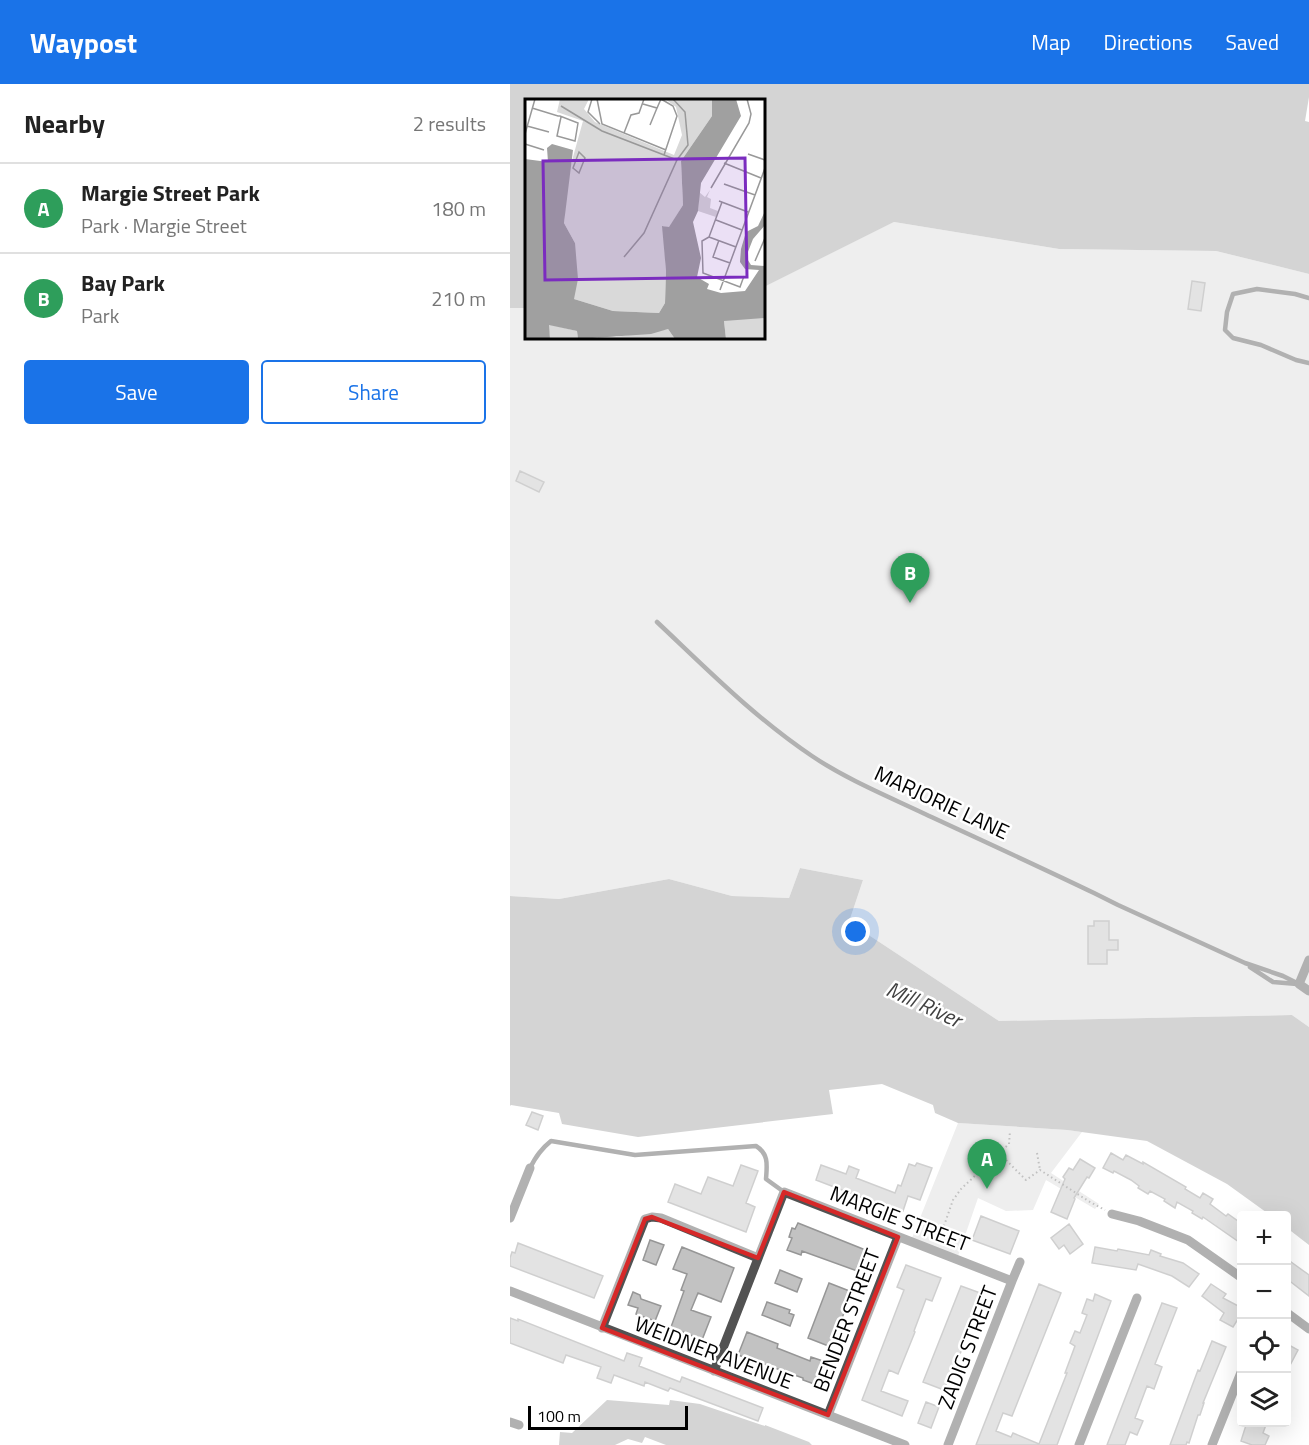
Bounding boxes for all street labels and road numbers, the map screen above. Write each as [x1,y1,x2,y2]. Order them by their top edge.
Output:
street label: MARJORIE LANE [869,757,1015,847]
street label: MARGIE STREET [826,1177,974,1259]
street label: BENDER STREET [804,1244,888,1396]
street label: ZADIG STREET [929,1281,1005,1413]
street label: WEIDNER AVENUE [630,1307,798,1397]

